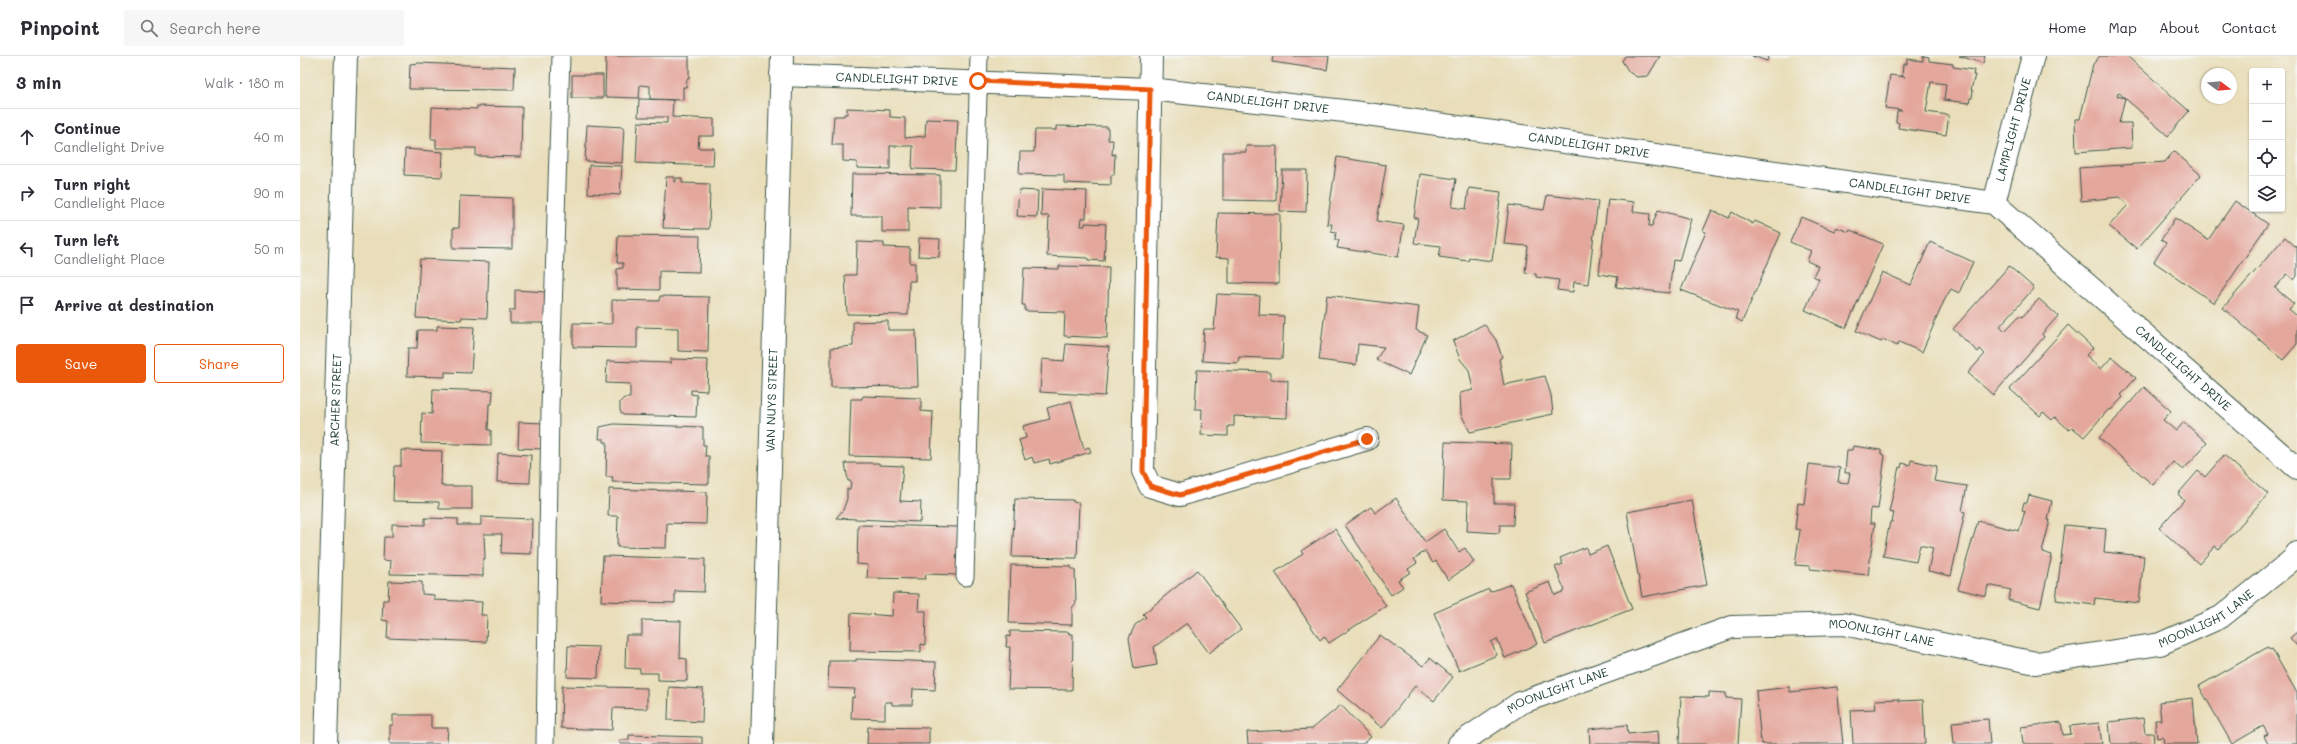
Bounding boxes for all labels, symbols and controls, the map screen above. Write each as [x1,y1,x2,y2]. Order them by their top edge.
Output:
search box [124,10,404,46]
text: Pinpoint [20,15,100,40]
icon: search [138,17,160,39]
text: Search here [170,18,261,38]
text: Home [2048,18,2086,37]
text: Map [2108,18,2137,37]
text: About [2159,18,2200,37]
text: Contact [2222,18,2277,37]
street label: CANDLELIGHT DRIVE [835,68,959,89]
north arrow [2201,68,2237,104]
map controls [2249,68,2285,212]
button: + [2249,68,2285,104]
text: 3 min [16,71,61,93]
route start [969,72,987,90]
text: Walk · 180 m [204,74,284,91]
street label: LAMPLIGHT DRIVE [1991,75,2034,183]
street label: CANDLELIGHT DRIVE [1206,87,1330,116]
button: − [2249,104,2285,140]
text: Continue [54,118,121,138]
icon: ahead [16,126,38,148]
text: 40 m [254,128,284,145]
street label: CANDLELIGHT DRIVE [1527,128,1651,161]
text: Candlelight Drive [54,138,165,155]
button: locate [2249,140,2285,176]
text: Turn right [54,174,131,194]
street label: CANDLELIGHT DRIVE [1848,174,1972,207]
button: layers [2249,176,2285,212]
icon: right [16,182,38,204]
text: 90 m [254,184,284,201]
text: Candlelight Place [54,194,165,211]
text: Turn left [54,230,119,250]
icon: left [16,238,38,260]
text: 50 m [254,240,284,257]
text: Candlelight Place [54,250,165,267]
icon: arrive [16,294,38,316]
text: Arrive at destination [54,295,214,315]
street label: CANDLELIGHT DRIVE [2132,321,2235,414]
button: Save [16,344,146,383]
button: Share [154,344,284,383]
street label: VAN NUYS STREET [761,348,781,452]
street label: ARCHER STREET [326,353,344,447]
route end [1358,430,1376,448]
street label: MOONLIGHT LANE [2156,585,2257,651]
street label: MOONLIGHT LANE [1828,615,1936,649]
street label: MOONLIGHT LANE [1503,663,1610,717]

